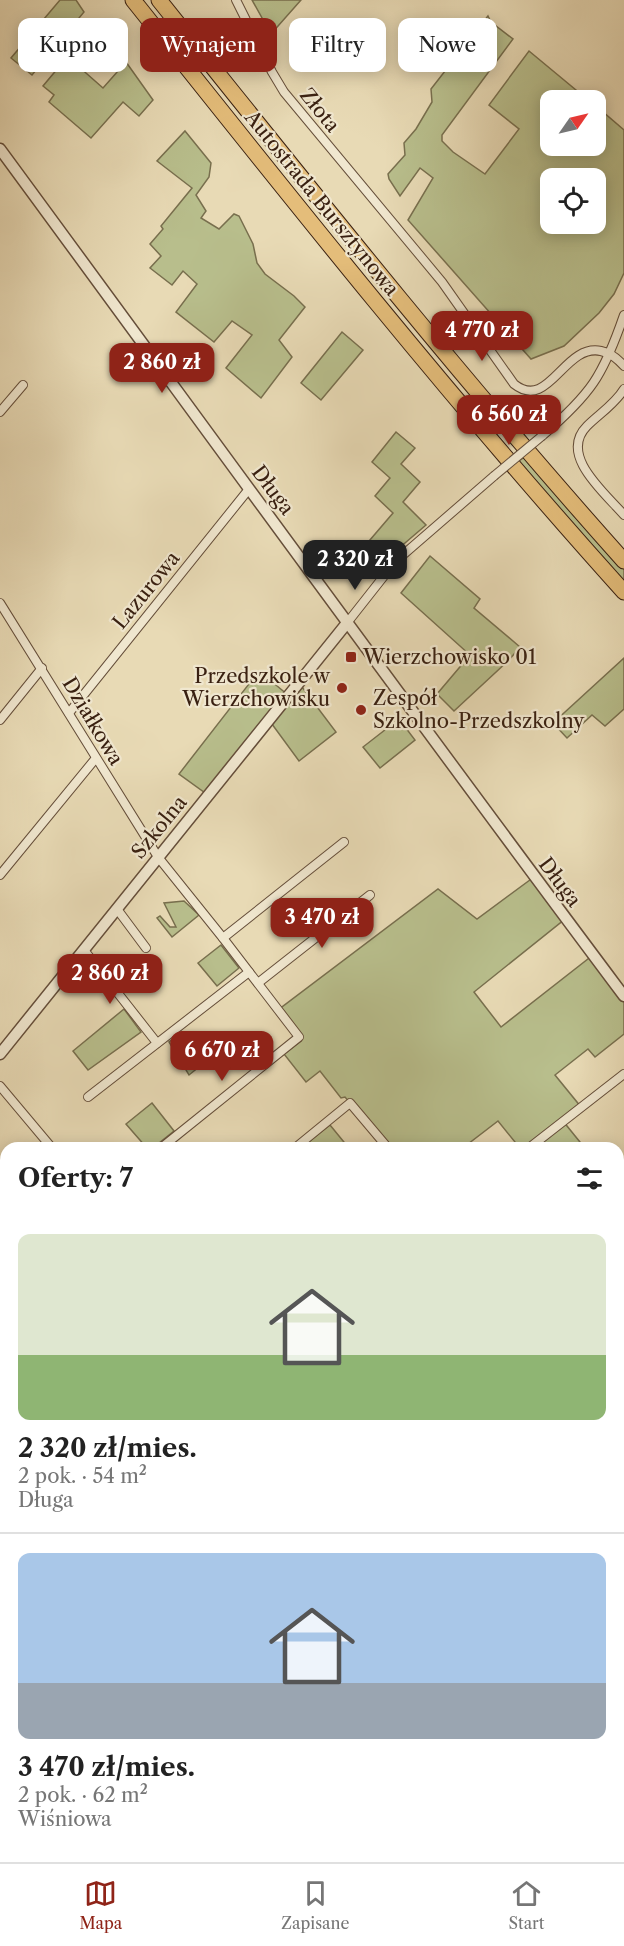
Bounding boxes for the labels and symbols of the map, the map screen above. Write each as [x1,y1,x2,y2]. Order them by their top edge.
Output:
street label: Złota [295,83,345,137]
north arrow [540,90,606,156]
street label: Autostrada Bursztynowa [239,105,404,301]
pin: 4 770 zł [420,311,544,362]
pin: 2 860 zł [100,343,224,394]
pin: 6 560 zł [447,395,571,446]
street label: Długa [247,461,300,520]
pin: 2 320 zł [293,540,417,591]
street label: Lazurowa [108,546,185,634]
place label: Wierzchowisko 01 [362,645,537,669]
marker: Wierzchowisko 01 [344,650,358,664]
place label: Przedszkole w Wierzchowisku [181,664,330,711]
street label: Działkowa [57,673,129,770]
marker: Przedszkole w Wierzchowisku [335,681,349,695]
place label: Zespół Szkolno-Przedszkolny [373,686,585,733]
marker: Zespół Szkolno-Przedszkolny [354,703,368,717]
street label: Szkolna [126,790,192,863]
street label: Długa [534,853,587,912]
pin: 3 470 zł [260,898,384,949]
pin: 2 860 zł [48,954,172,1005]
pin: 6 670 zł [160,1031,284,1082]

